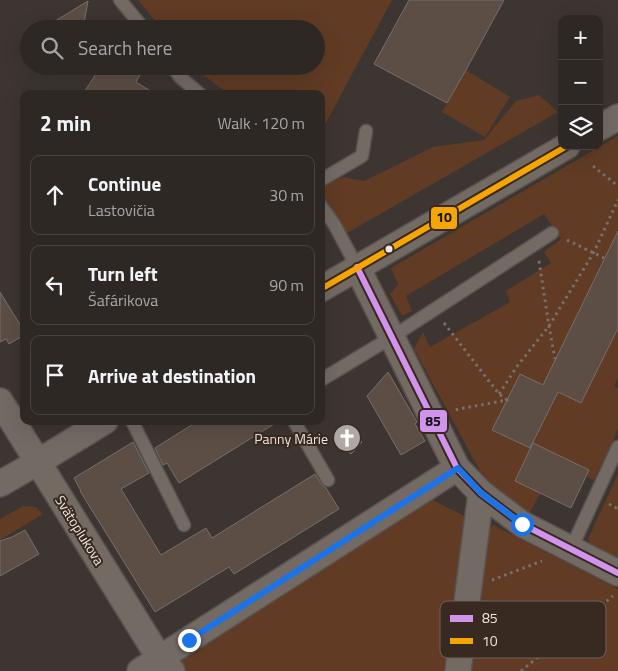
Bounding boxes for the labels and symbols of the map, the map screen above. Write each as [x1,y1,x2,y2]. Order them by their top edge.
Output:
line badge: 10 [430,206,458,230]
text: 10 [436,206,452,227]
unlabelled marker [384,244,394,254]
line badge: 85 [419,409,448,433]
text: 85 [425,410,441,431]
church icon: Panny Márie [332,423,362,453]
place label: Panny Márie [254,428,328,449]
street label: Svätoplukova [50,491,110,569]
route start [511,513,534,536]
legend [440,601,606,658]
text: 85 [482,607,498,628]
route end [178,629,201,652]
text: 10 [482,630,498,651]

